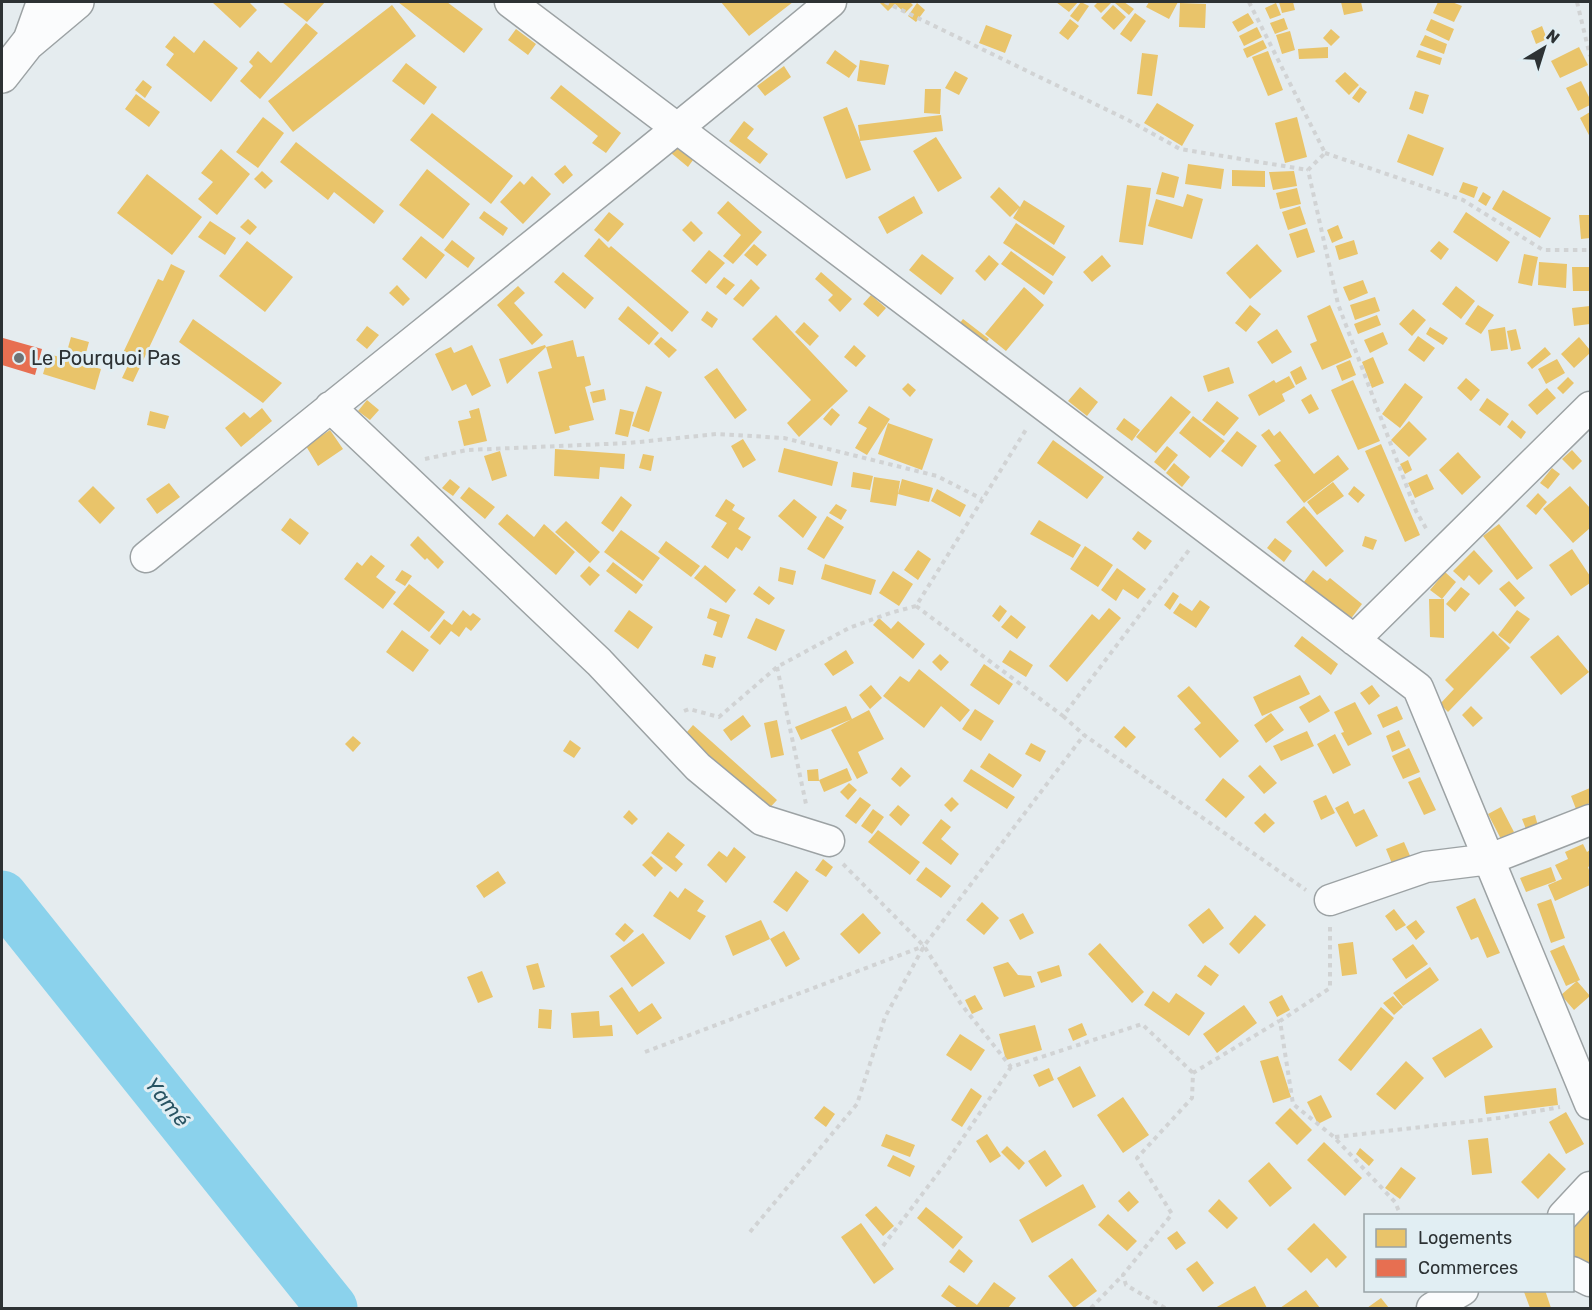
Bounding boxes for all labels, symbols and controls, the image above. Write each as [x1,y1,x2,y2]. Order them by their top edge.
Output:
north arrow [1514,18,1574,78]
text: N [1543,26,1563,48]
place label: Le Pourquoi Pas [31,346,181,370]
marker: Le Pourquoi Pas [12,351,26,365]
water label: Yamé [140,1072,195,1132]
legend [1364,1214,1574,1292]
text: Logements [1418,1227,1512,1249]
text: Commerces [1418,1257,1518,1279]

